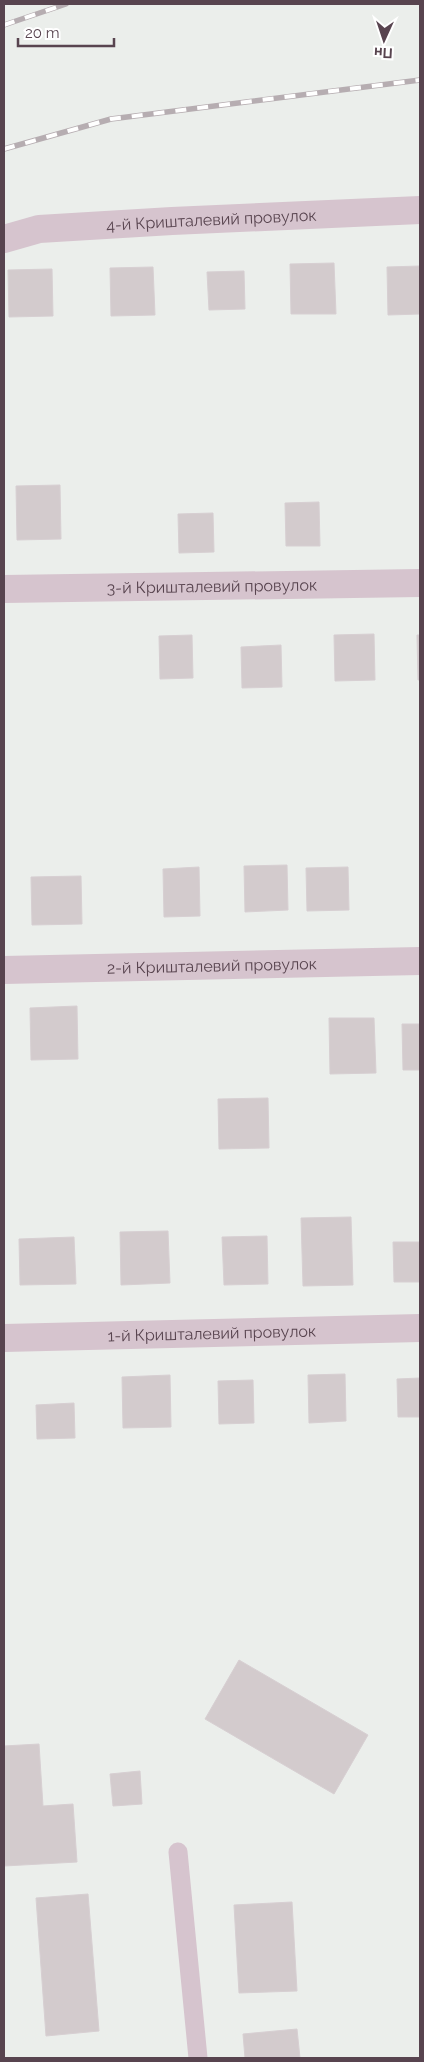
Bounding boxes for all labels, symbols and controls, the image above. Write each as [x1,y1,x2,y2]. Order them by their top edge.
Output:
scale bar [18,15,114,47]
north arrow [359,15,409,65]
text: 20 m [25,24,60,42]
text: Пн [374,45,393,61]
street label: 4-й Кришталевий провулок [106,206,317,235]
street label: 3-й Кришталевий провулок [107,575,317,598]
street label: 2-й Кришталевий провулок [107,954,317,978]
street label: 1-й Кришталевий провулок [107,1321,316,1346]

